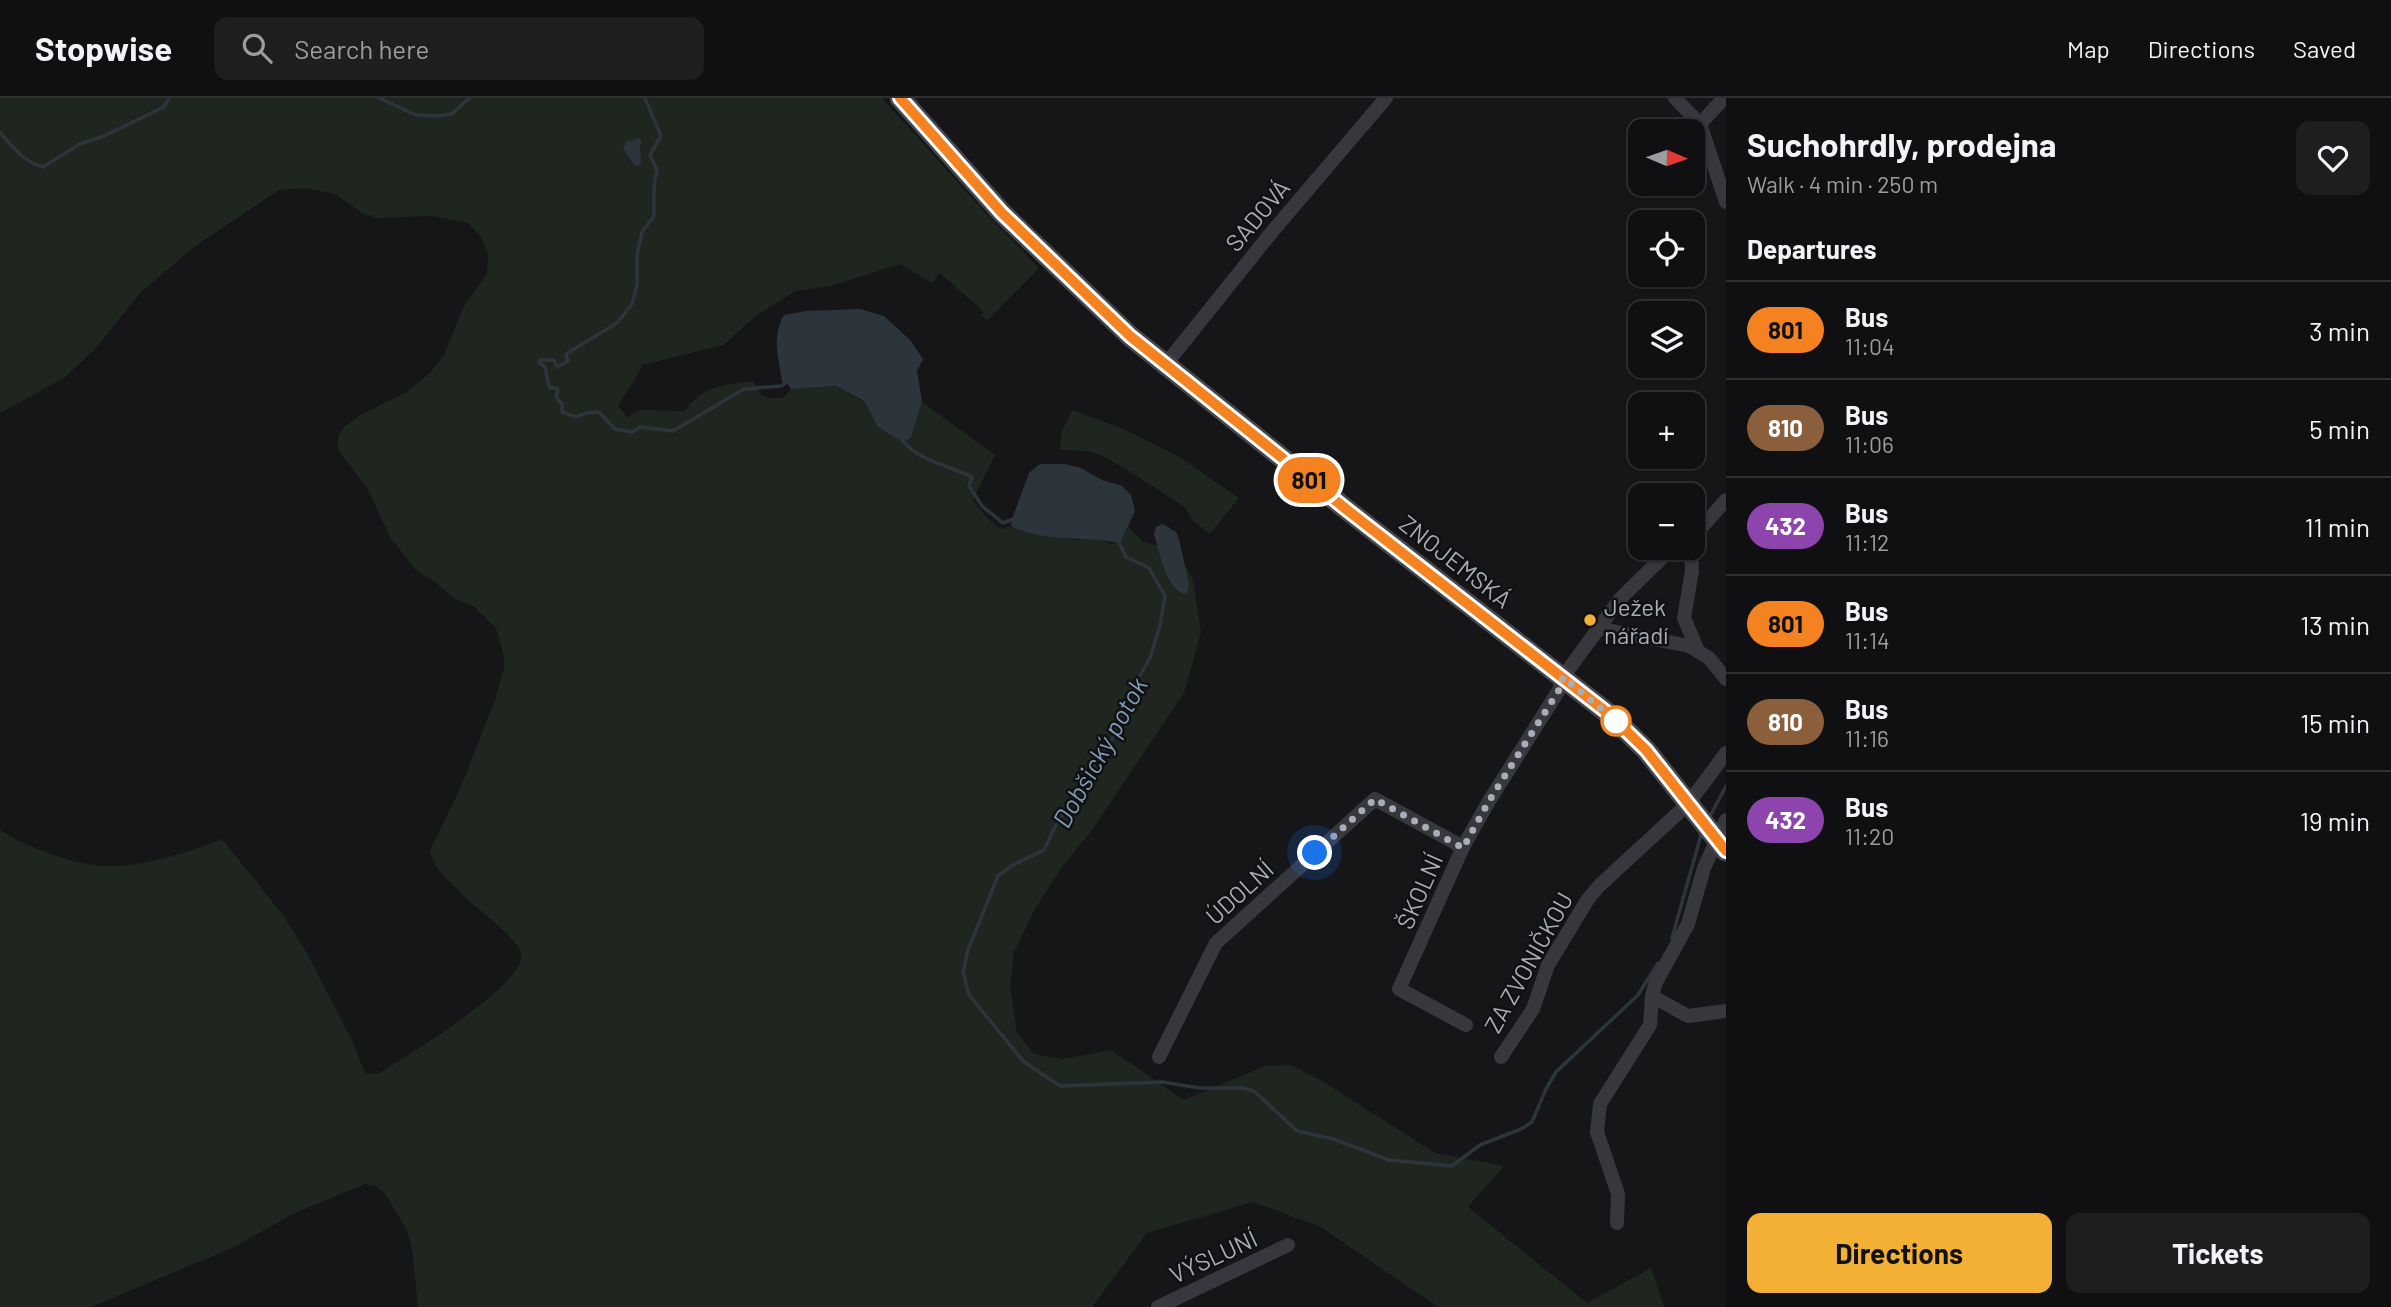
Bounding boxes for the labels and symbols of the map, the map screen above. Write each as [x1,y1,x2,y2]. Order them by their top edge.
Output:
north arrow [1628,119,1704,196]
street label: SADOVÁ [1219,173,1295,257]
line badge: 801 [1269,457,1349,503]
street label: ZNOJEMSKÁ [1394,508,1518,614]
place label: Ježek nářadí [1604,592,1668,649]
marker: Ježek nářadí [1582,612,1598,628]
water label: Dobšický potok [1045,671,1153,832]
unlabelled marker [1601,706,1631,736]
your location [1297,835,1332,870]
street label: ŠKOLNÍ [1390,849,1448,933]
street label: ÚDOLNÍ [1199,854,1279,930]
street label: ZA ZVONIČKOU [1477,887,1579,1037]
street label: VÝSLUNÍ [1165,1223,1261,1289]

